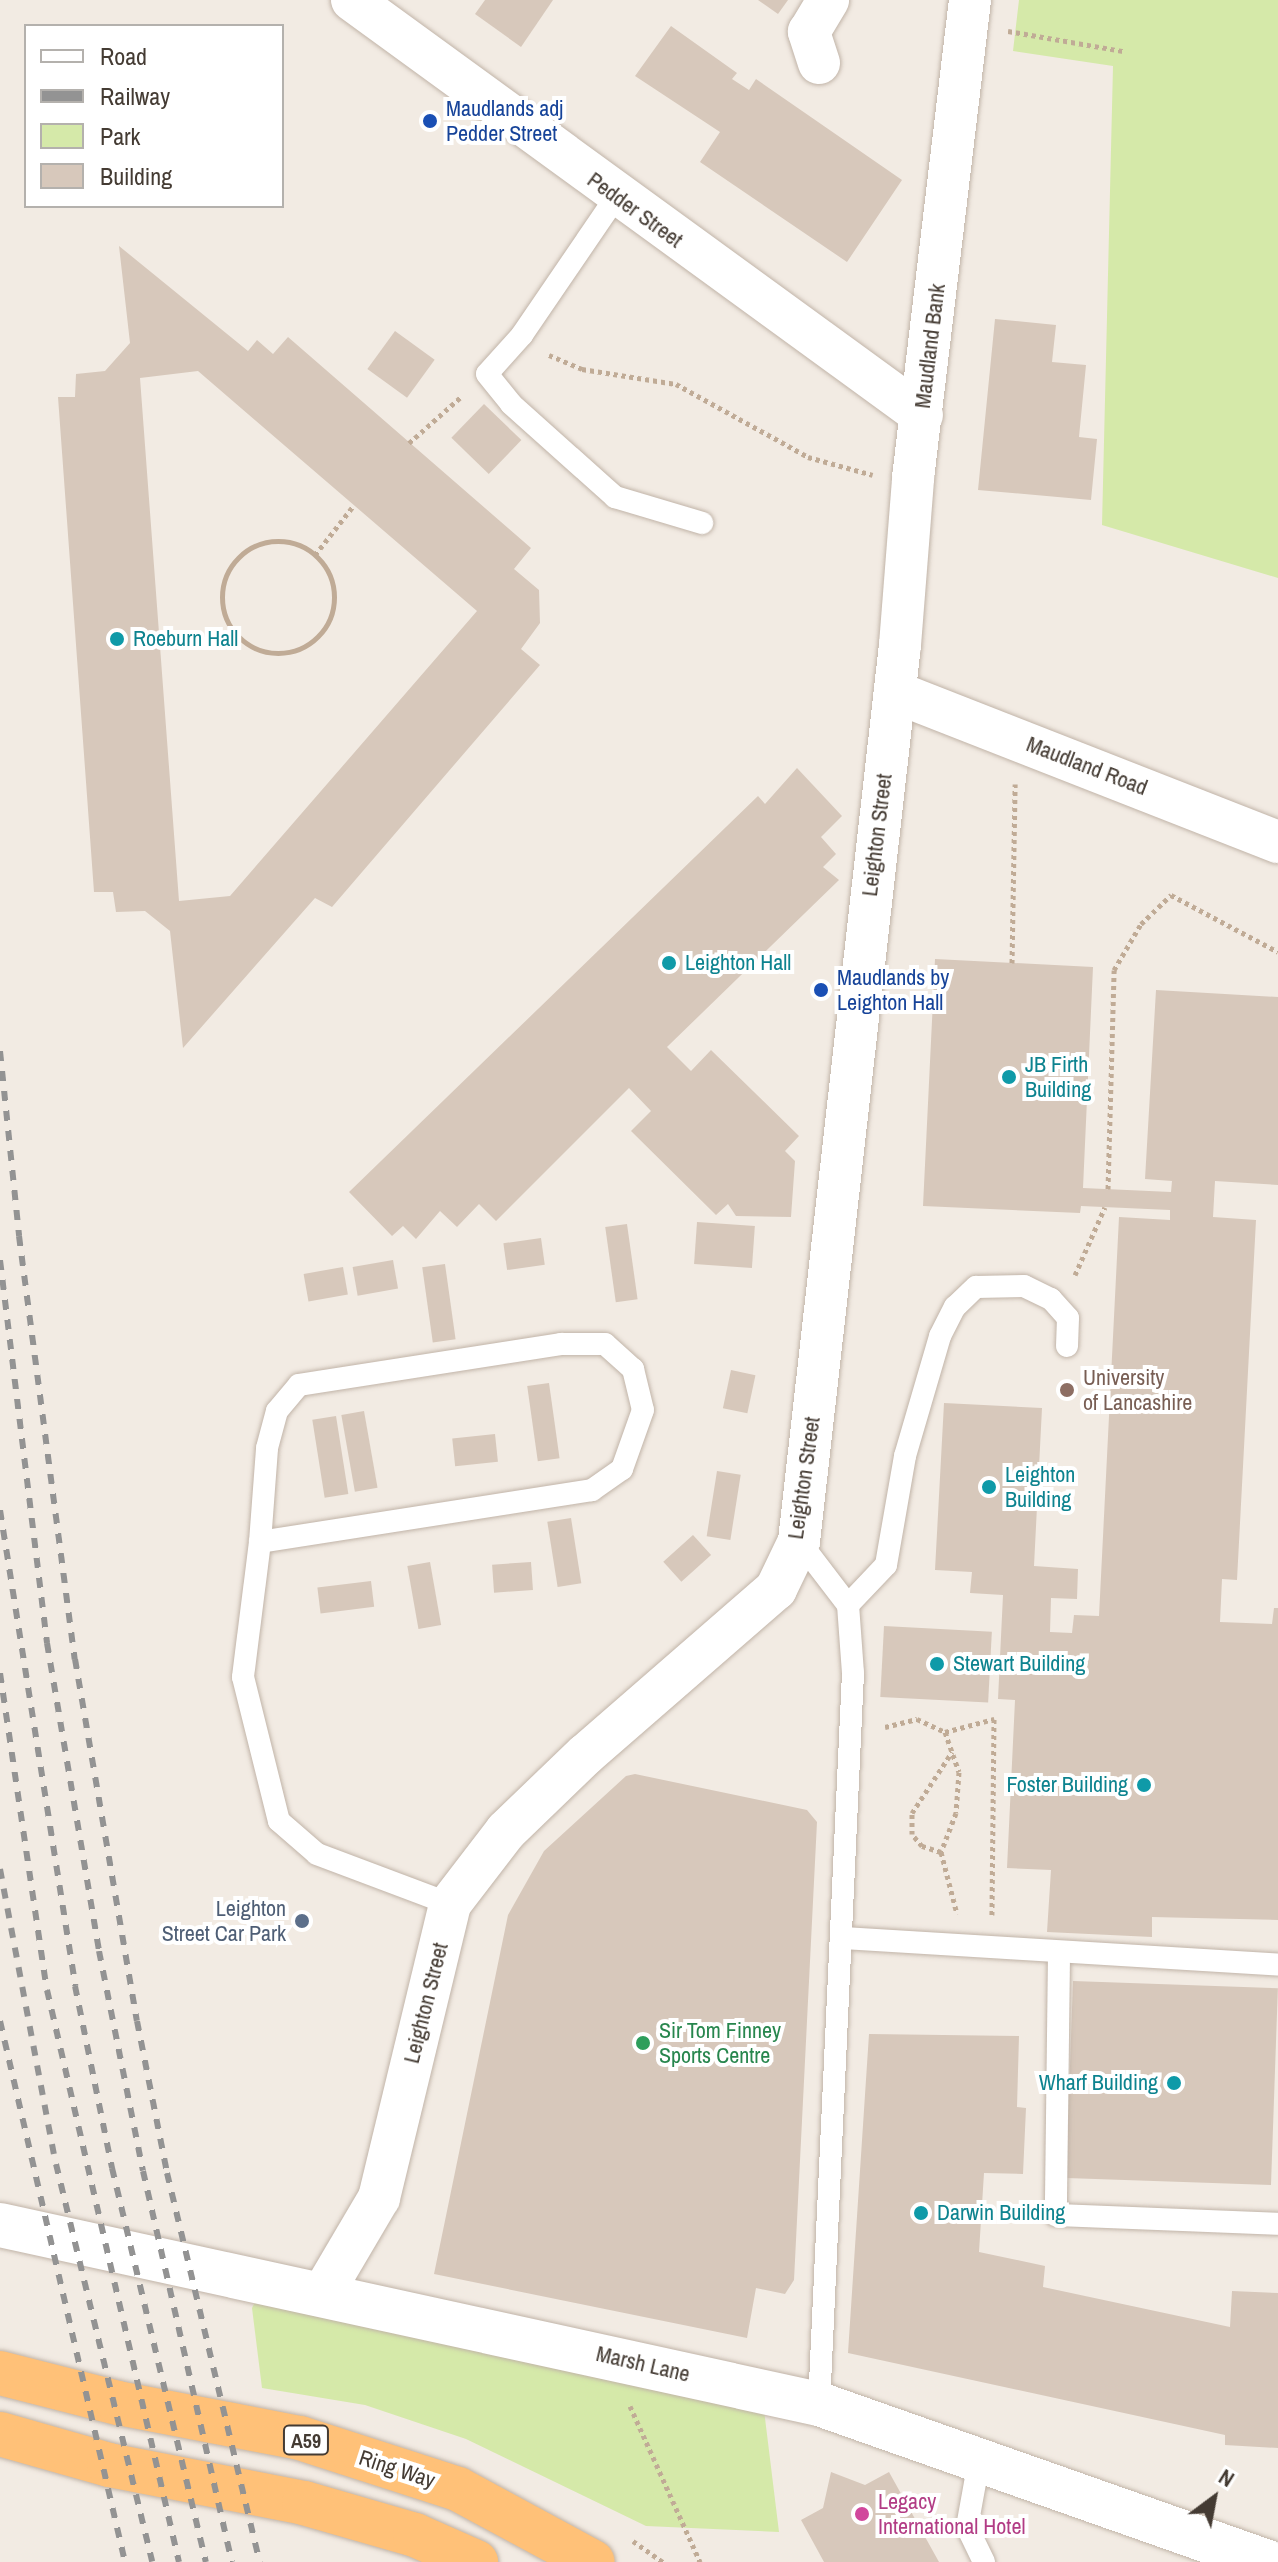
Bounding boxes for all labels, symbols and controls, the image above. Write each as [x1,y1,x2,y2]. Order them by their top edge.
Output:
legend [24,24,284,208]
text: Road [100,40,147,72]
text: Railway [100,80,170,112]
place label: Maudlands adj Pedder Street [446,95,563,146]
marker: Maudlands adj Pedder Street [421,112,439,130]
text: Park [100,120,140,152]
text: Building [100,160,172,192]
street label: Pedder Street [582,167,688,253]
street label: Maudland Bank [909,282,951,410]
place label: Roeburn Hall [133,626,238,652]
marker: Roeburn Hall [108,630,126,648]
street label: Maudland Road [1023,731,1151,801]
street label: Leighton Street [856,772,898,898]
place label: Leighton Hall [685,950,791,976]
marker: Leighton Hall [660,954,678,972]
place label: Maudlands by Leighton Hall [837,964,949,1016]
marker: Maudlands by Leighton Hall [812,981,830,999]
place label: JB Firth Building [1025,1051,1091,1102]
marker: JB Firth Building [1000,1068,1018,1086]
place label: University of Lancashire [1083,1364,1192,1416]
marker: University of Lancashire [1058,1381,1076,1399]
street label: Leighton Street [782,1415,826,1541]
place label: Leighton Building [1005,1461,1075,1512]
marker: Leighton Building [980,1478,998,1496]
place label: Stewart Building [953,1651,1085,1677]
marker: Stewart Building [928,1655,946,1673]
place label: Foster Building [1007,1772,1128,1798]
marker: Foster Building [1135,1776,1153,1794]
place label: Leighton Street Car Park [162,1895,286,1946]
marker: Leighton Street Car Park [293,1912,311,1930]
street label: Leighton Street [398,1940,454,2066]
place label: Sir Tom Finney Sports Centre [659,2017,781,2068]
marker: Sir Tom Finney Sports Centre [634,2034,652,2052]
place label: Wharf Building [1039,2070,1158,2096]
marker: Wharf Building [1165,2074,1183,2092]
place label: Darwin Building [937,2200,1065,2226]
marker: Darwin Building [912,2204,930,2222]
street label: Marsh Lane [594,2340,692,2388]
road number: A59 [282,2424,330,2456]
street label: Ring Way [356,2444,438,2494]
north arrow [1174,2458,1254,2538]
text: N [1213,2461,1240,2494]
place label: Legacy International Hotel [878,2488,1025,2540]
marker: Legacy International Hotel [853,2505,871,2523]

